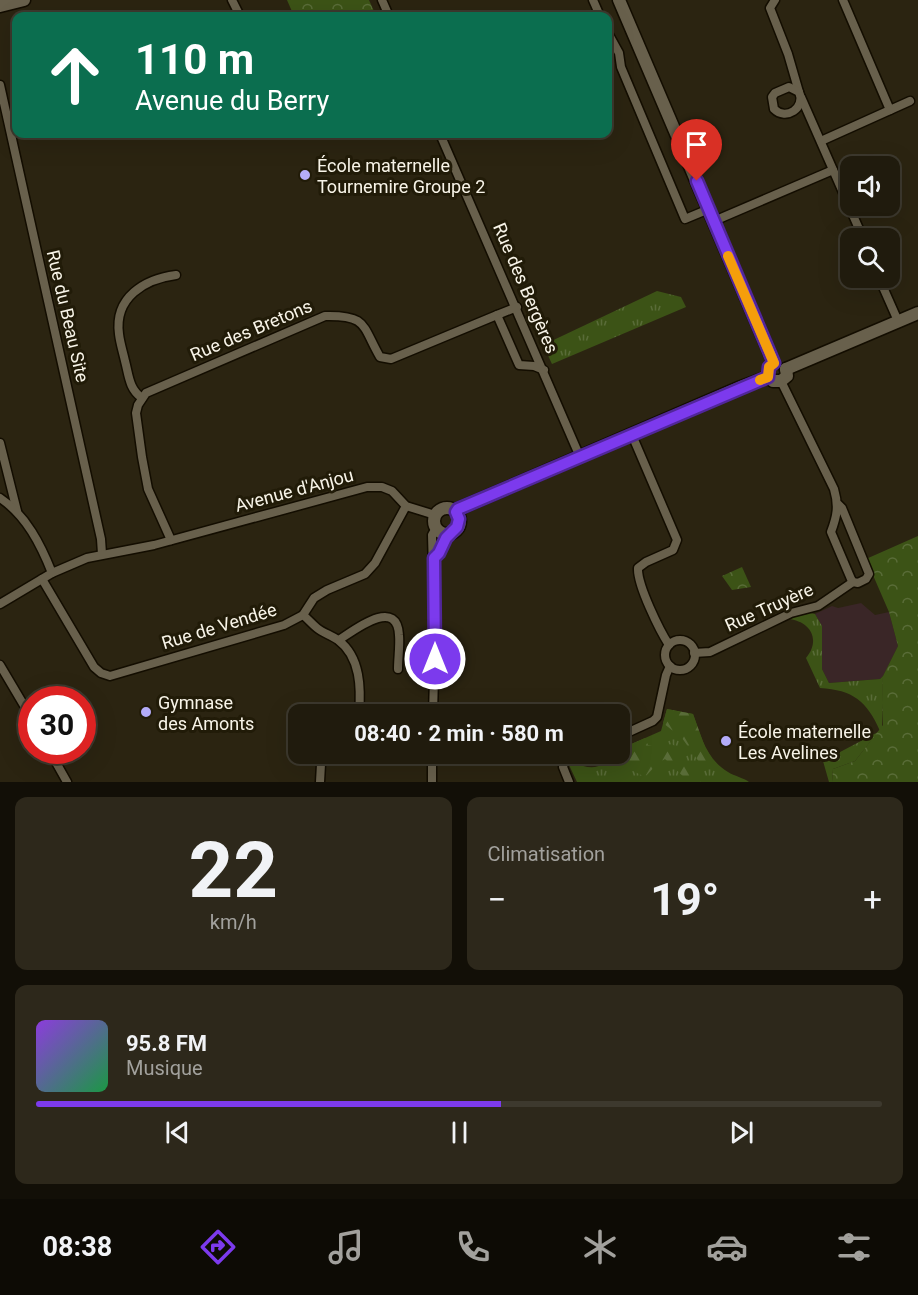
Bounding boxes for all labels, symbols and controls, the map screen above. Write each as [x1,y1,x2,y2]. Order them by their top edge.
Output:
text: 110 m [135,35,254,84]
icon: ahead [36,36,114,114]
text: Avenue du Berry [135,85,329,117]
pin [671,119,722,181]
icon: arrive [680,128,713,161]
place label: École maternelle Tournemire Groupe 2 [317,155,485,197]
map controls [840,156,900,288]
button: sound [840,156,900,216]
marker: École maternelle Tournemire Groupe 2 [298,168,312,182]
street label: Rue des Bergères [489,220,563,356]
button: search [840,228,900,288]
street label: Rue du Beau Site [43,248,93,384]
street label: Rue des Bretons [187,295,315,365]
street label: Avenue d'Anjou [232,464,356,516]
street label: Rue Truyère [722,578,816,636]
street label: Rue de Vendée [159,599,279,653]
position arrow [403,627,467,691]
speed limit sign: 30 [18,686,96,764]
place label: Gymnase des Amonts [158,692,254,734]
marker: Gymnase des Amonts [139,705,153,719]
text: 08:40 · 2 min · 580 m [354,721,564,746]
place label: École maternelle Les Avelines [738,721,871,763]
marker: École maternelle Les Avelines [719,734,733,748]
text: 22 [188,825,278,916]
text: Climatisation [488,842,605,866]
text: 19° [650,873,719,926]
text: − [488,880,506,919]
text: + [863,880,882,919]
text: km/h [210,910,257,934]
text: 95.8 FM [126,1031,207,1056]
text: Musique [126,1056,203,1080]
icon: previous [161,1116,194,1149]
icon: pause [443,1116,476,1149]
icon: next [725,1116,758,1149]
icon: directions [197,1226,239,1268]
icon: music [325,1226,367,1268]
icon: phone [452,1226,494,1268]
icon: climate [579,1226,621,1268]
icon: car [706,1226,748,1268]
icon: filters [833,1226,875,1268]
text: 08:38 [43,1231,112,1263]

